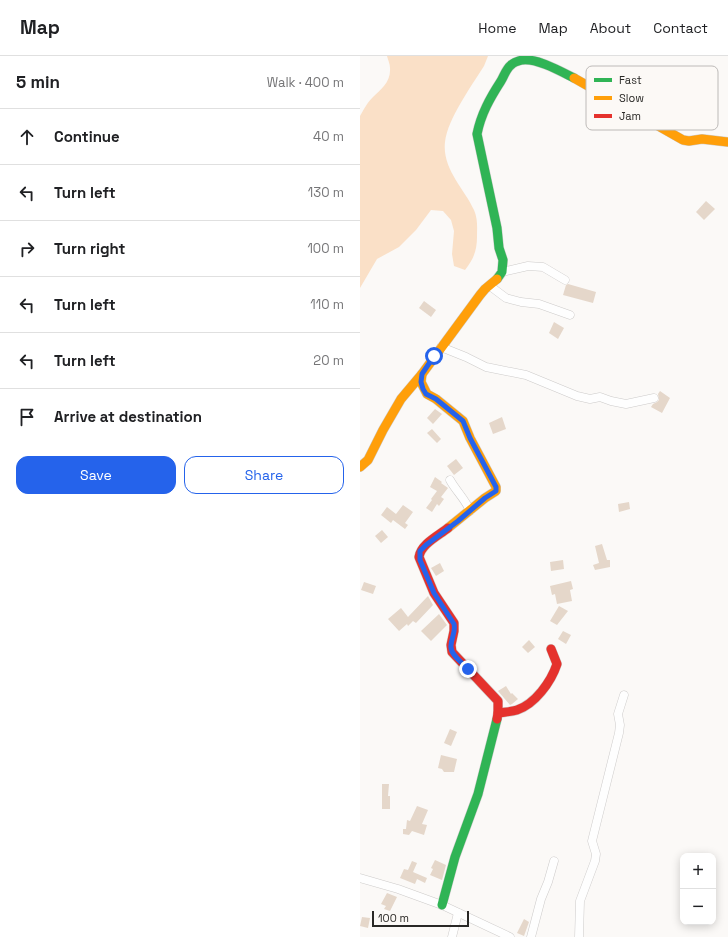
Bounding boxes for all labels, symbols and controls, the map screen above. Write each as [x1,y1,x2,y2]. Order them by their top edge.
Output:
text: Map [20,15,60,40]
text: Home [478,19,516,37]
text: Map [538,19,568,37]
text: About [590,19,631,37]
text: Contact [653,19,708,37]
legend [586,66,718,130]
text: 5 min [16,71,60,93]
text: Fast [619,73,642,87]
text: Walk · 400 m [267,74,344,91]
text: Slow [619,91,644,105]
text: Jam [619,109,641,123]
icon: ahead [16,126,38,148]
text: Continue [54,127,120,146]
text: 40 m [313,128,344,145]
icon: left [16,182,38,204]
text: Turn left [54,183,116,202]
text: 130 m [308,184,344,201]
icon: right [16,238,38,260]
text: Turn right [54,239,125,258]
text: 100 m [307,240,344,257]
icon: left [16,294,38,316]
text: Turn left [54,295,116,314]
text: 110 m [310,296,344,313]
route start [425,347,443,365]
icon: left [16,350,38,372]
text: Turn left [54,351,116,370]
text: 20 m [313,352,344,369]
icon: arrive [16,406,38,428]
text: Arrive at destination [54,407,202,426]
button: Save [16,456,176,494]
button: Share [184,456,344,494]
route end [459,660,477,678]
map controls [680,853,716,925]
button: + [680,853,716,889]
button: − [680,889,716,925]
scale bar [372,909,469,928]
text: 100 m [378,911,409,925]

